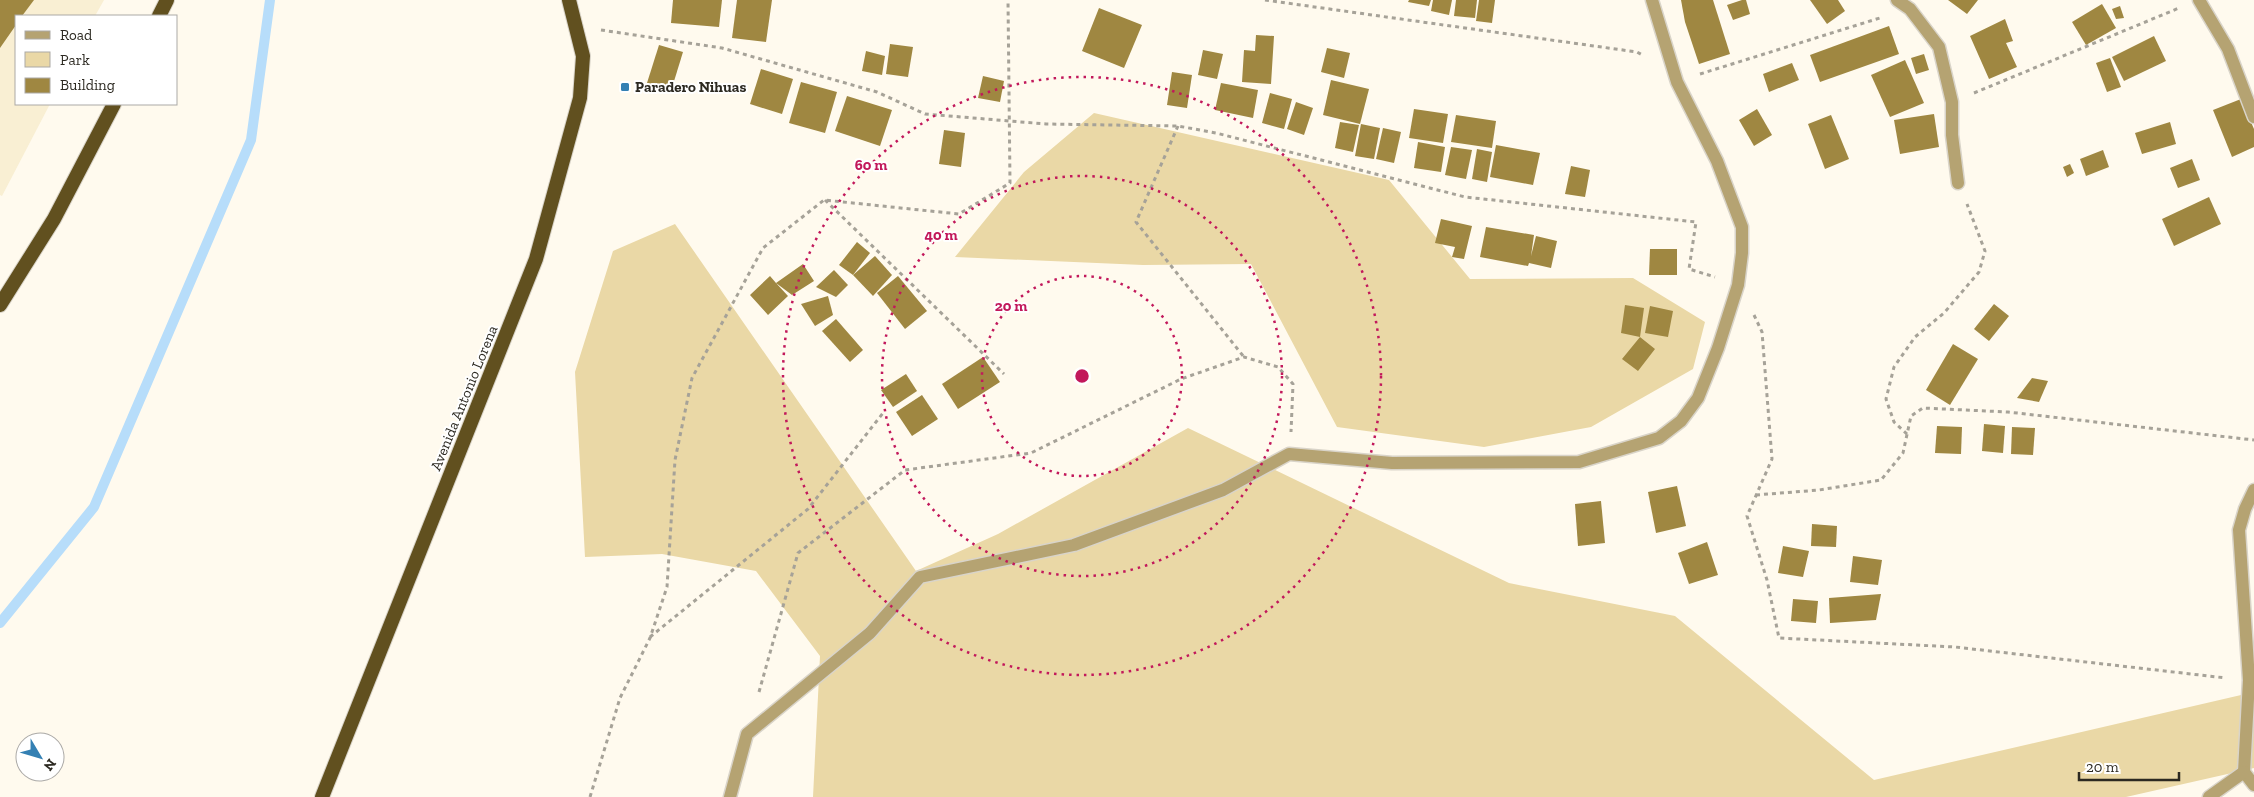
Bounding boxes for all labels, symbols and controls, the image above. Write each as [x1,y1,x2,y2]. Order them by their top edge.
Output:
legend [15,15,178,105]
text: Road [60,26,93,44]
text: Park [60,51,90,69]
text: Building [60,76,115,94]
place label: Paradero Nihuas [635,78,746,96]
marker: Paradero Nihuas [619,81,631,93]
text: 60 m [855,156,887,174]
text: 40 m [924,226,958,244]
text: 20 m [995,297,1027,315]
street label: Avenida Antonio Lorena [427,323,501,473]
centre of rings [1073,367,1091,385]
north arrow [15,732,65,782]
scale bar [2079,750,2179,782]
text: N [40,755,60,774]
text: 20 m [2086,758,2119,776]

